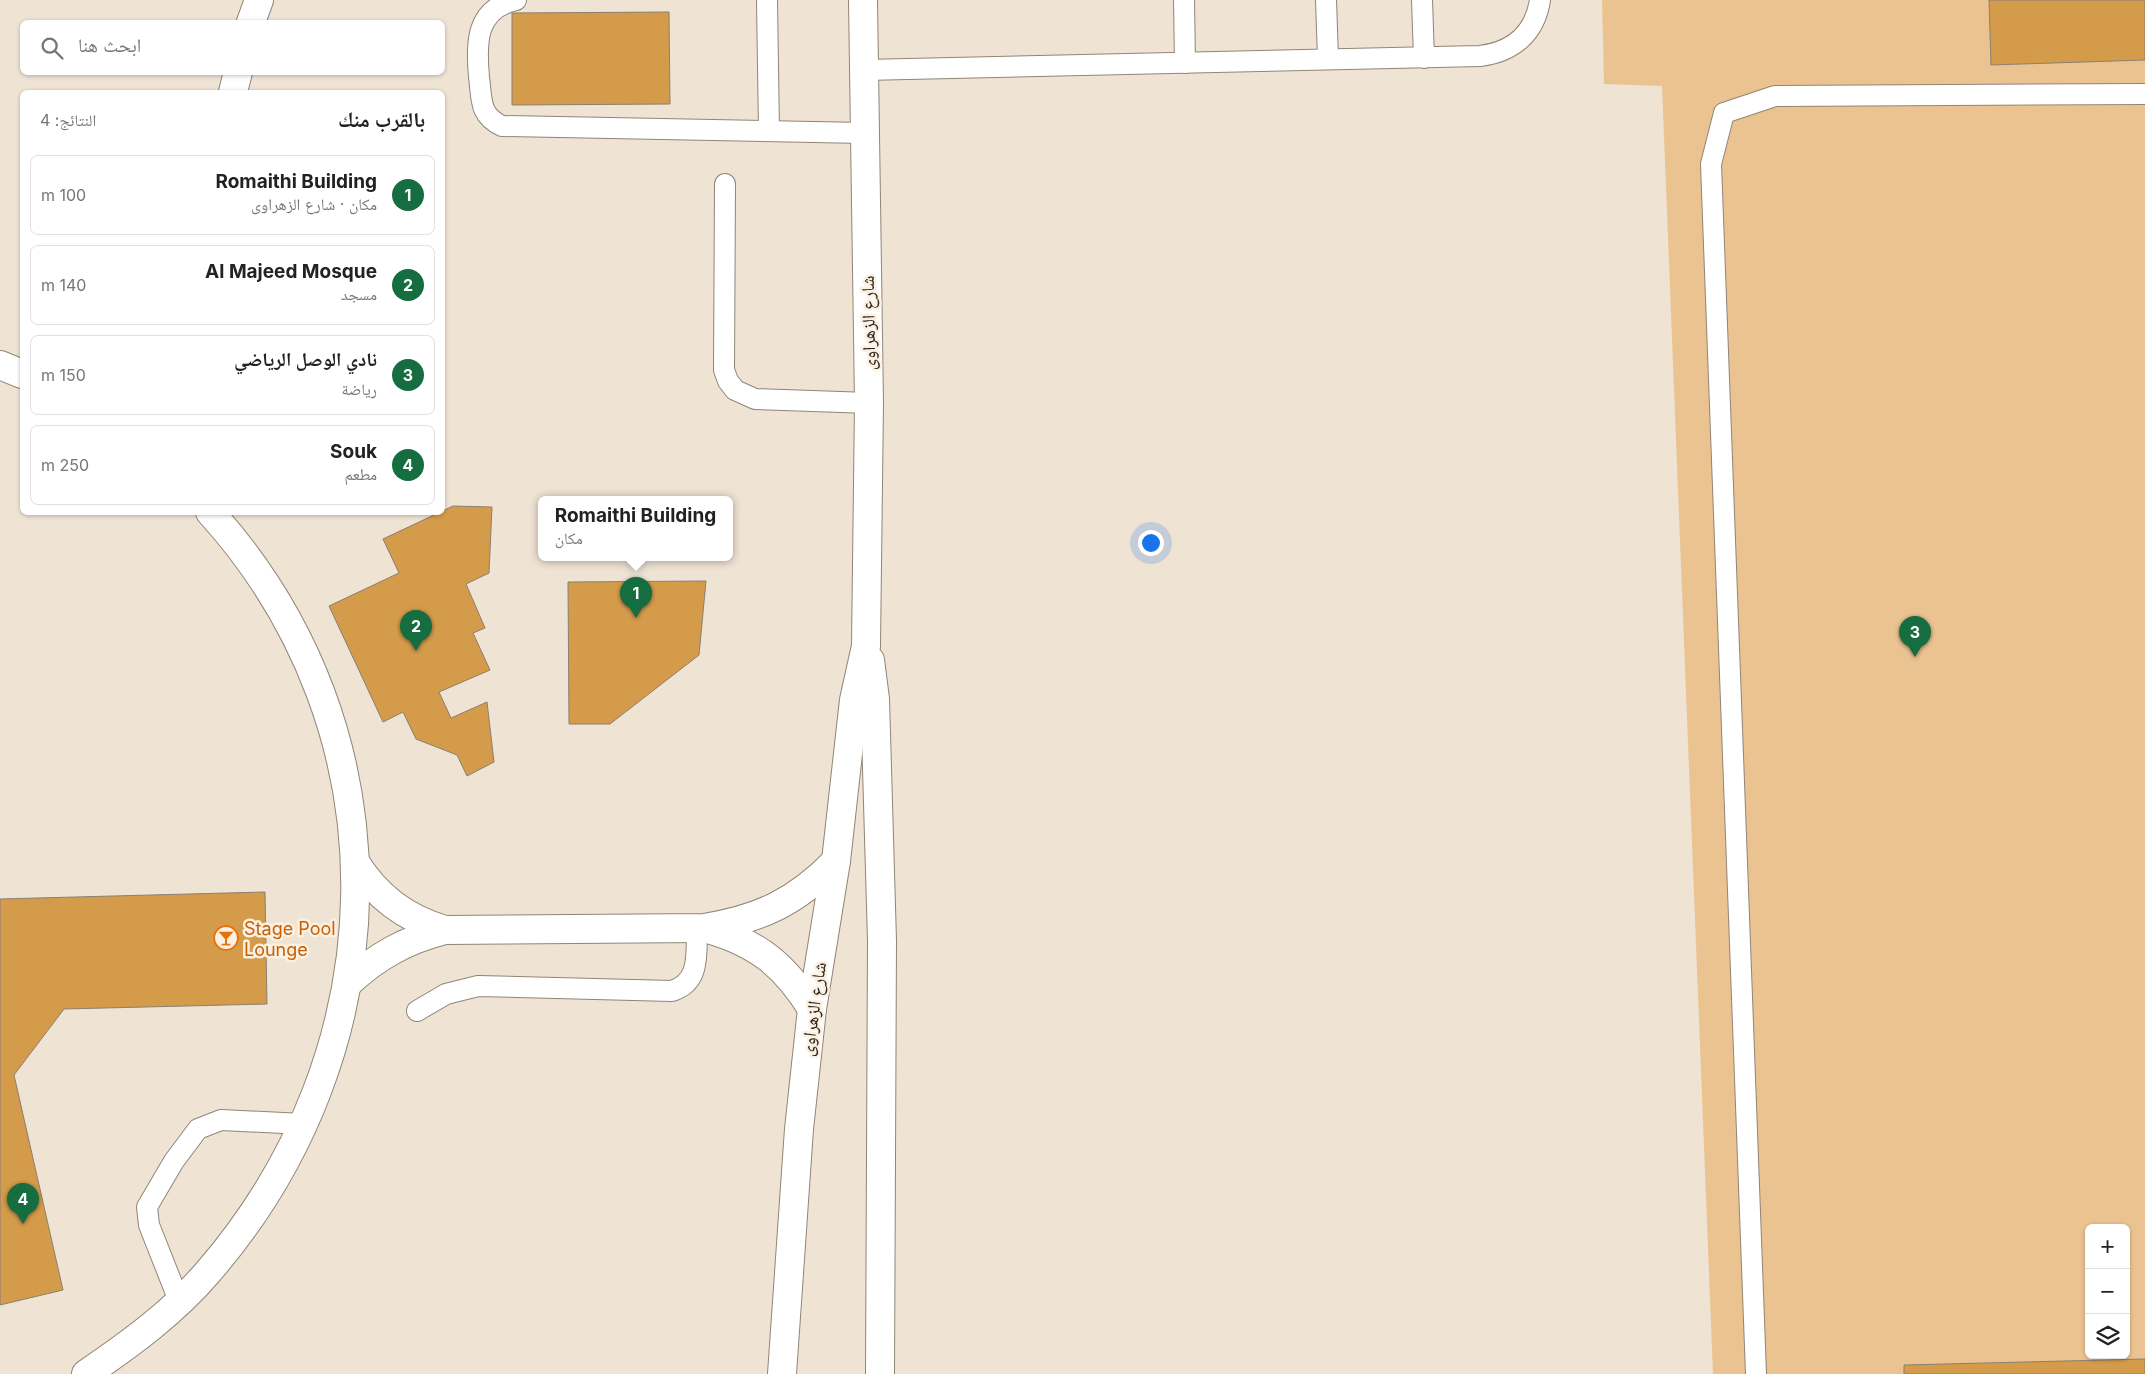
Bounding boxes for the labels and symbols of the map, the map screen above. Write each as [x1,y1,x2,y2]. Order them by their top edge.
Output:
street label: شارع الزهراوى [857,275,880,371]
your location [1138,530,1164,556]
pin: 1 [620,577,652,618]
pin: 2 [400,610,432,651]
pin: 3 [1899,616,1931,657]
place label: Stage Pool Lounge [244,918,336,960]
bar icon: Stage Pool Lounge [213,925,239,951]
street label: شارع الزهراوى [796,961,831,1058]
pin: 4 [7,1183,39,1224]

